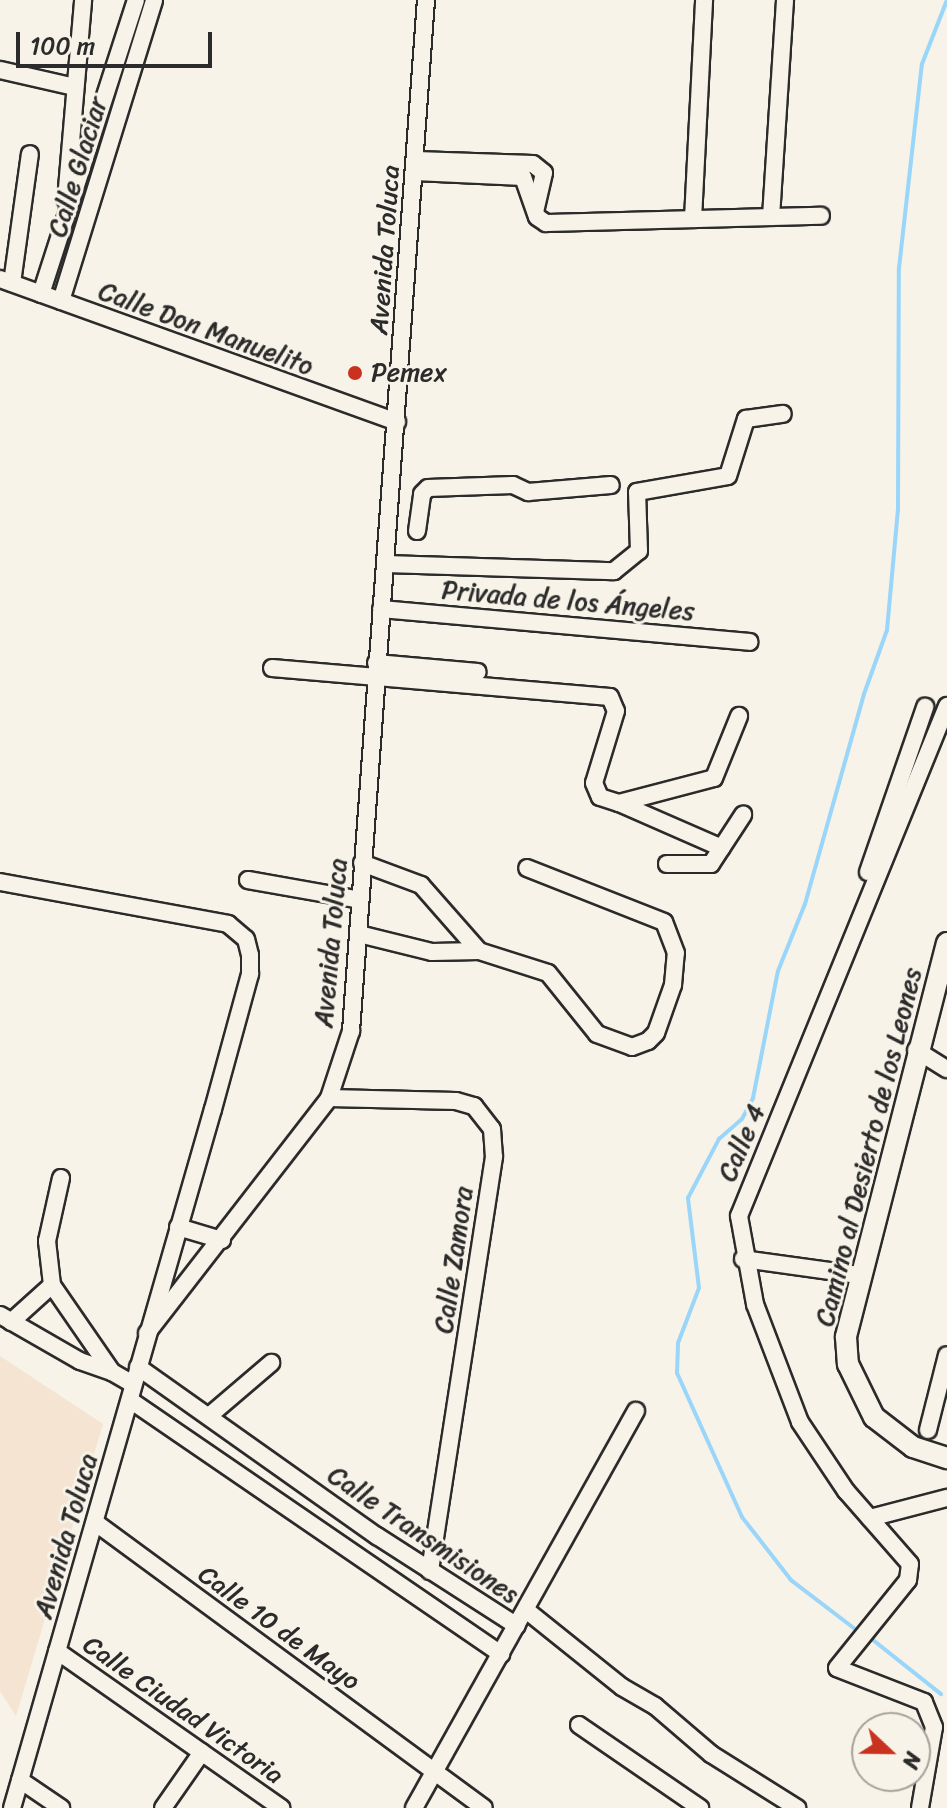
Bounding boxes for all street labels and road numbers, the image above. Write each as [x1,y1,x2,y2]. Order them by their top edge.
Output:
street label: Calle Glaciar [42,93,114,241]
street label: Avenida Toluca [364,164,406,336]
street label: Calle Don Manuelito [94,276,318,382]
street label: Privada de los Ángeles [439,574,697,628]
street label: Avenida Toluca [308,857,354,1029]
street label: Camino al Desierto de los Leones [809,964,929,1330]
street label: Calle 4 [712,1100,772,1186]
street label: Calle Zamora [428,1184,480,1336]
street label: Avenida Toluca [28,1450,104,1622]
street label: Calle Transmisiones [322,1460,524,1610]
street label: Calle 10 de Mayo [192,1559,366,1697]
street label: Calle Ciudad Victoria [76,1628,290,1792]

